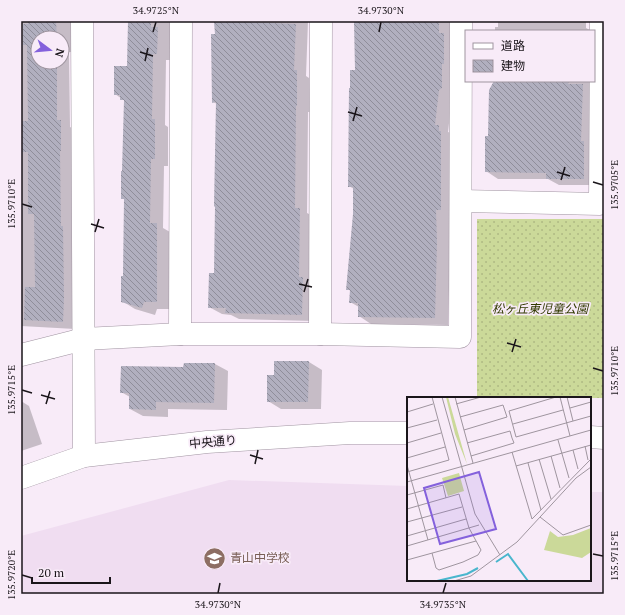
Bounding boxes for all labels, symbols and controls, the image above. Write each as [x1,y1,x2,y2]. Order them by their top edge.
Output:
text: 34.9725°N [133,4,180,17]
text: 34.9730°N [358,4,405,17]
north arrow [30,30,70,70]
legend [465,30,595,82]
text: 道路 [501,38,525,53]
text: N [52,47,67,59]
text: 建物 [501,58,525,73]
text: 135.9705°E [608,160,621,210]
text: 135.9710°E [5,179,18,229]
park label: 松ヶ丘東児童公園 [492,301,590,316]
text: 135.9710°E [608,346,621,396]
text: 135.9715°E [5,365,18,415]
inset map [407,397,591,581]
street label: 中央通り [188,432,238,451]
text: 135.9715°E [608,531,621,581]
school or university icon: 青山中学校 [201,545,227,571]
text: 135.9720°E [5,550,18,600]
place label: 青山中学校 [230,550,290,565]
scale bar [32,559,110,585]
text: 20 m [38,565,65,580]
text: 34.9730°N [195,598,242,611]
text: 34.9735°N [420,598,467,611]

